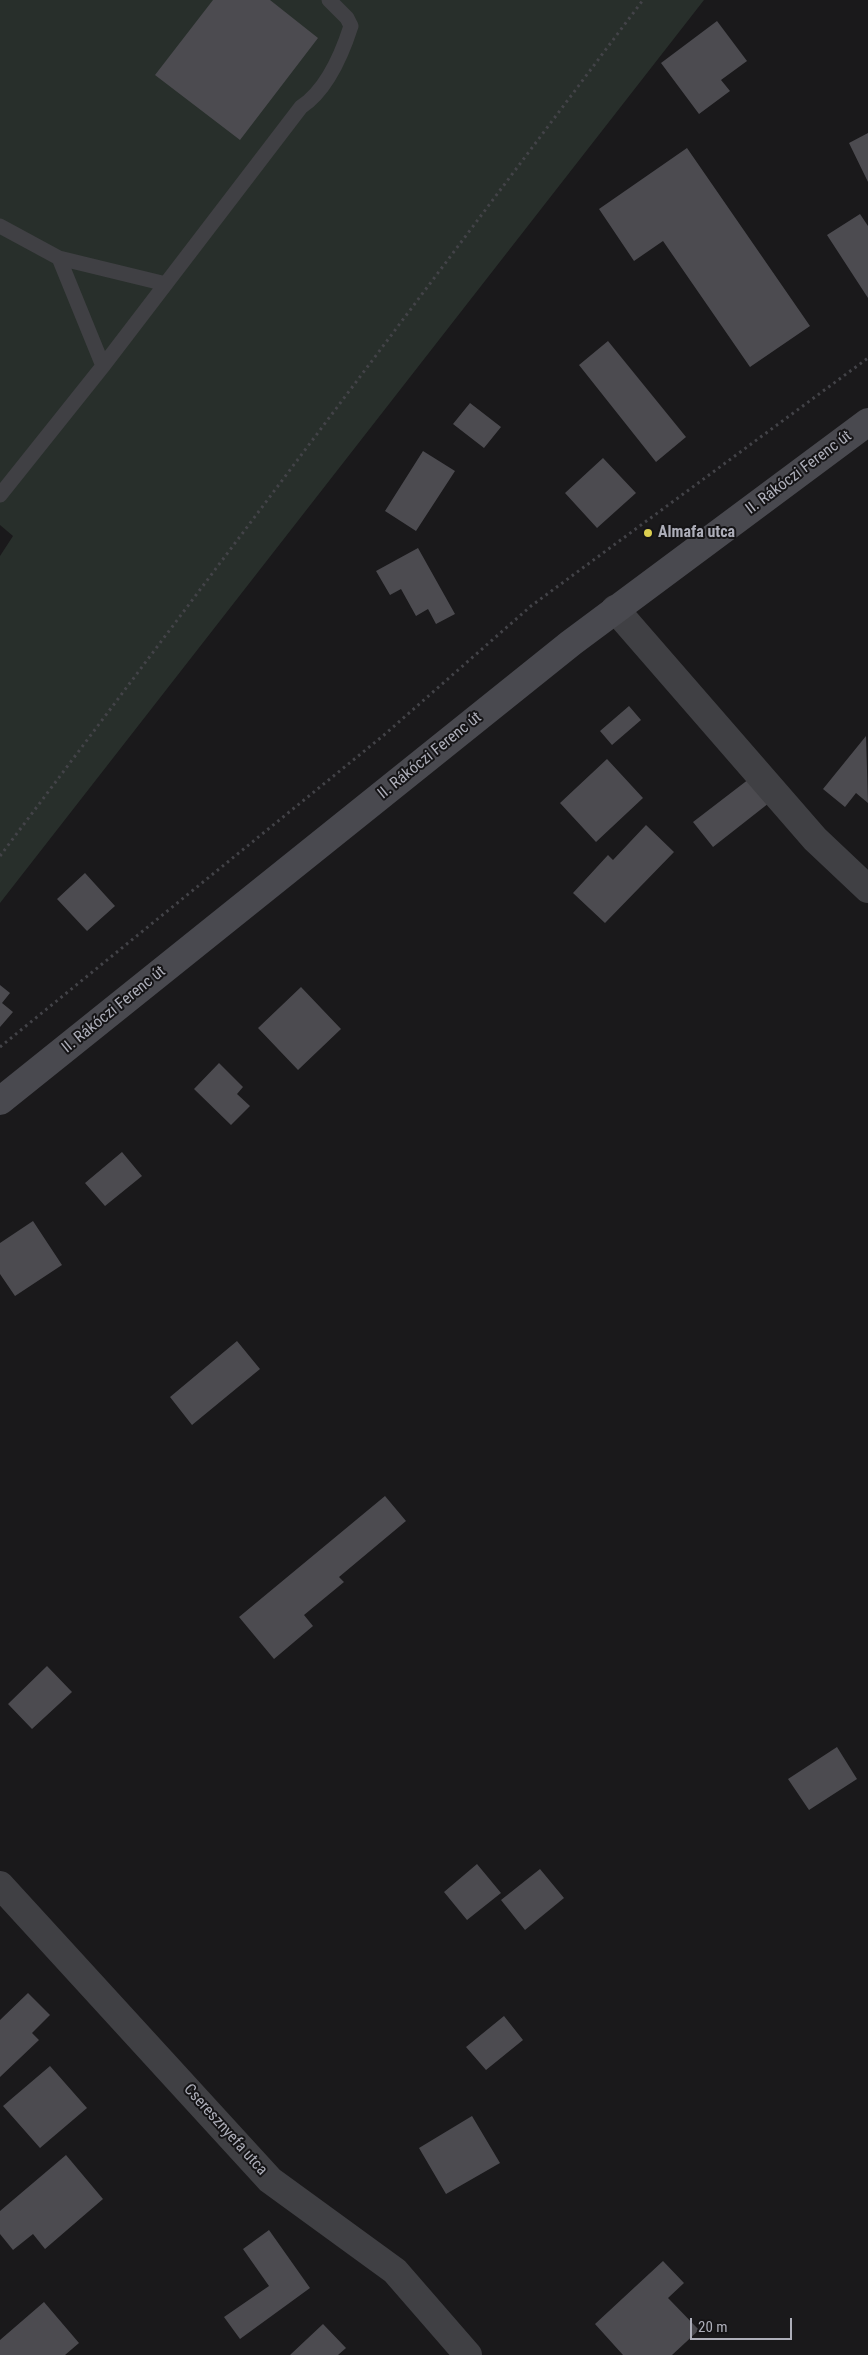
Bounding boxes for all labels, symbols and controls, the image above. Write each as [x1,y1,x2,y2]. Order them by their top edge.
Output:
street label: II. Rákóczi Ferenc út [742,427,856,519]
place label: Almafa utca [658,523,735,543]
marker: Almafa utca [642,527,654,539]
street label: II. Rákóczi Ferenc út [374,708,486,804]
street label: II. Rákóczi Ferenc út [58,962,170,1058]
street label: Cseresznyefa utca [179,2080,271,2180]
scale bar [693,2308,796,2340]
text: 20 m [698,2318,728,2336]

